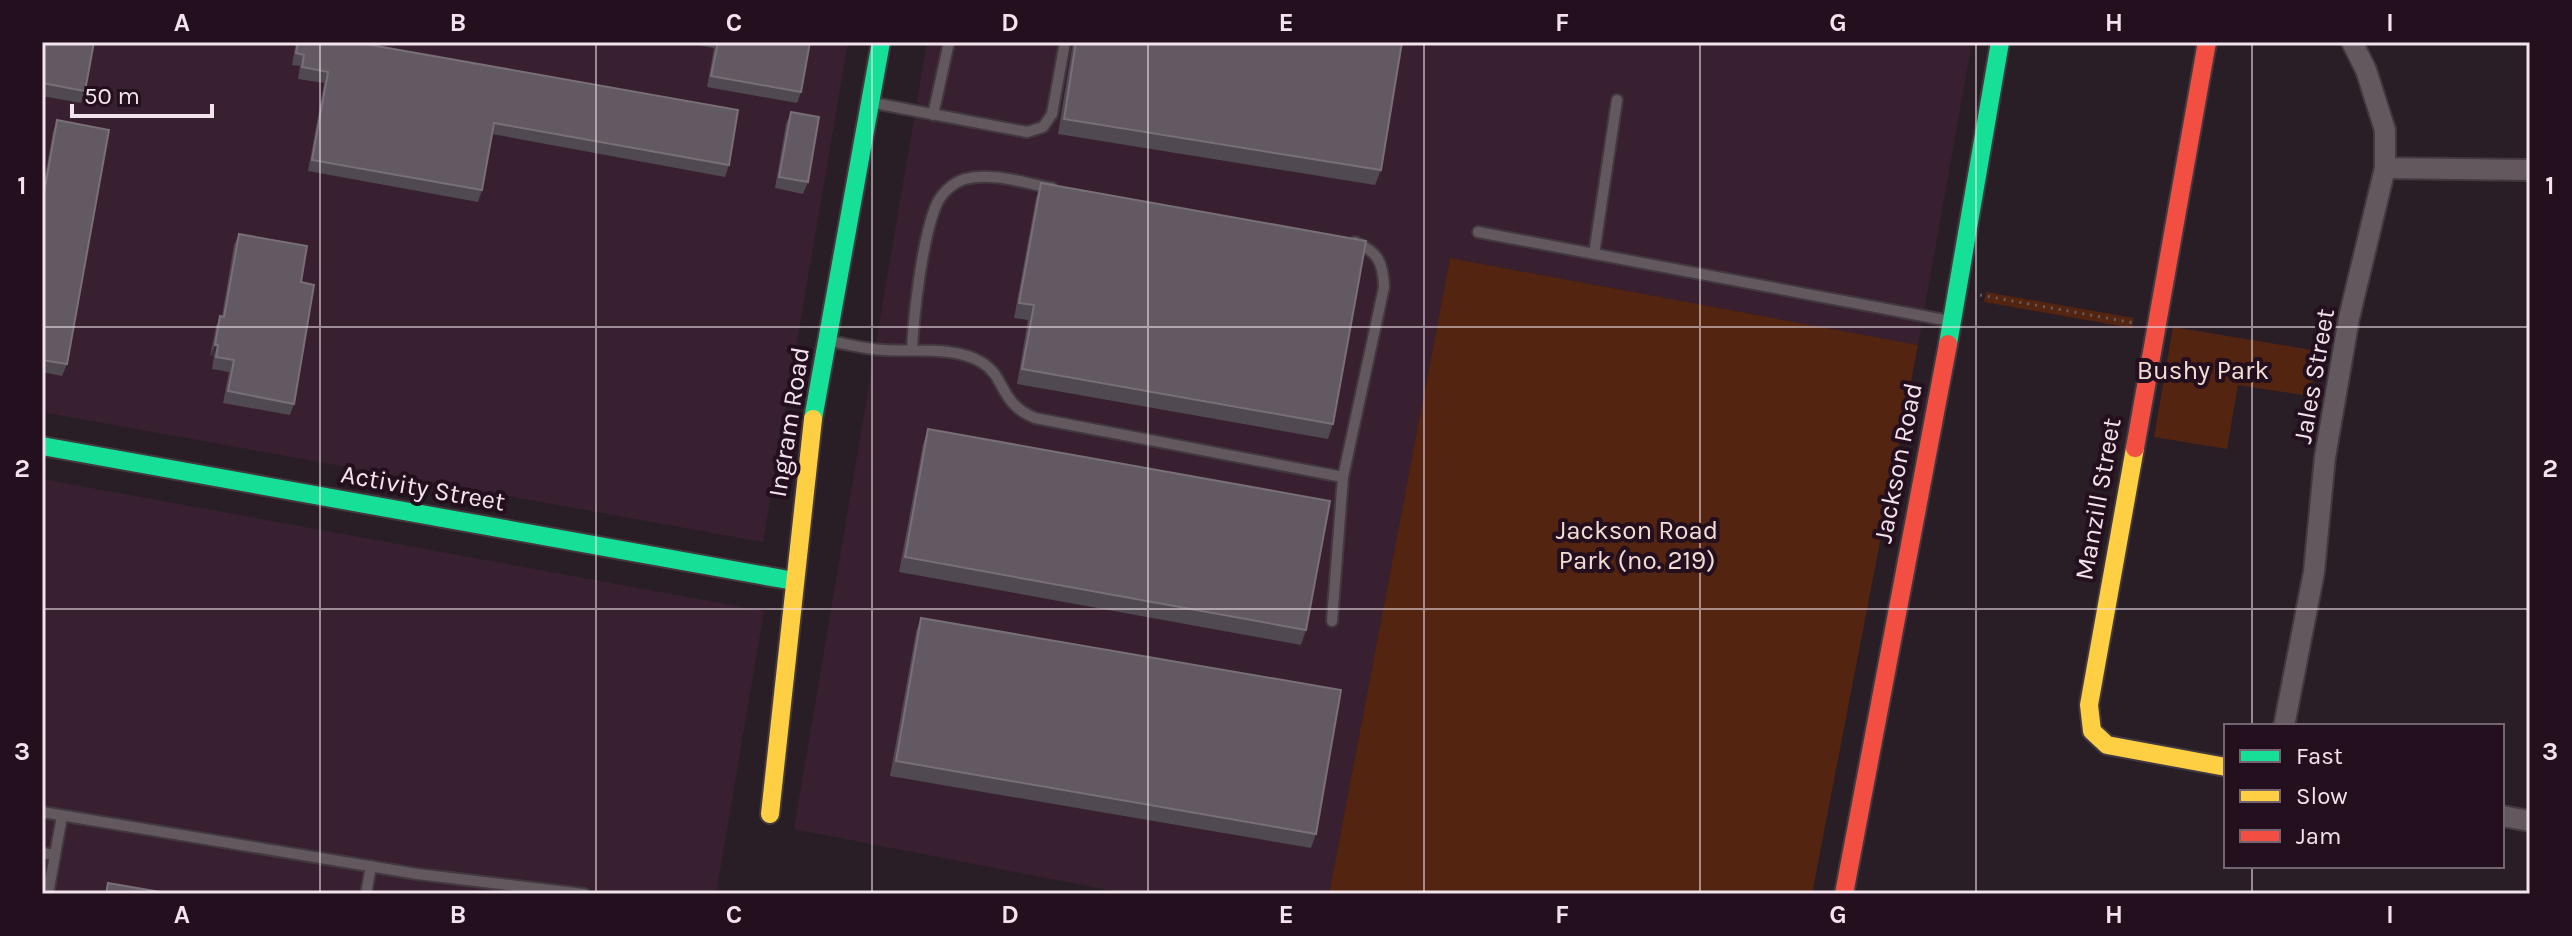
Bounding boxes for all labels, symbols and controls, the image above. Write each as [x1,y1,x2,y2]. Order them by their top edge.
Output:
text: A [174,7,190,38]
text: B [450,7,466,38]
text: C [726,7,742,38]
text: D [1001,7,1019,38]
text: E [1278,7,1294,38]
text: F [1555,7,1569,38]
text: G [1829,7,1847,38]
text: H [2105,7,2123,38]
text: I [2386,7,2394,38]
scale bar [72,68,212,118]
text: 50 m [84,82,140,110]
text: 1 [17,170,27,201]
text: 1 [2545,170,2555,201]
street label: Jales Street [2287,306,2341,446]
street label: Ingram Road [762,345,816,499]
park label: Bushy Park [2137,355,2269,386]
street label: Jackson Road [1867,380,1929,546]
street label: Manzill Street [2068,415,2128,583]
text: 2 [14,453,30,484]
text: 2 [2542,453,2558,484]
street label: Activity Street [339,458,508,518]
park label: Jackson Road Park (no. 219) [1556,515,1718,576]
legend [2224,724,2504,868]
text: 3 [14,736,30,767]
text: 3 [2542,736,2558,767]
text: Fast [2296,742,2343,770]
text: Slow [2296,782,2348,810]
text: Jam [2296,822,2341,850]
text: A [174,899,190,930]
text: B [450,899,466,930]
text: C [726,899,742,930]
text: D [1001,899,1019,930]
text: E [1278,899,1294,930]
text: F [1555,899,1569,930]
text: G [1829,899,1847,930]
text: H [2105,899,2123,930]
text: I [2386,899,2394,930]

